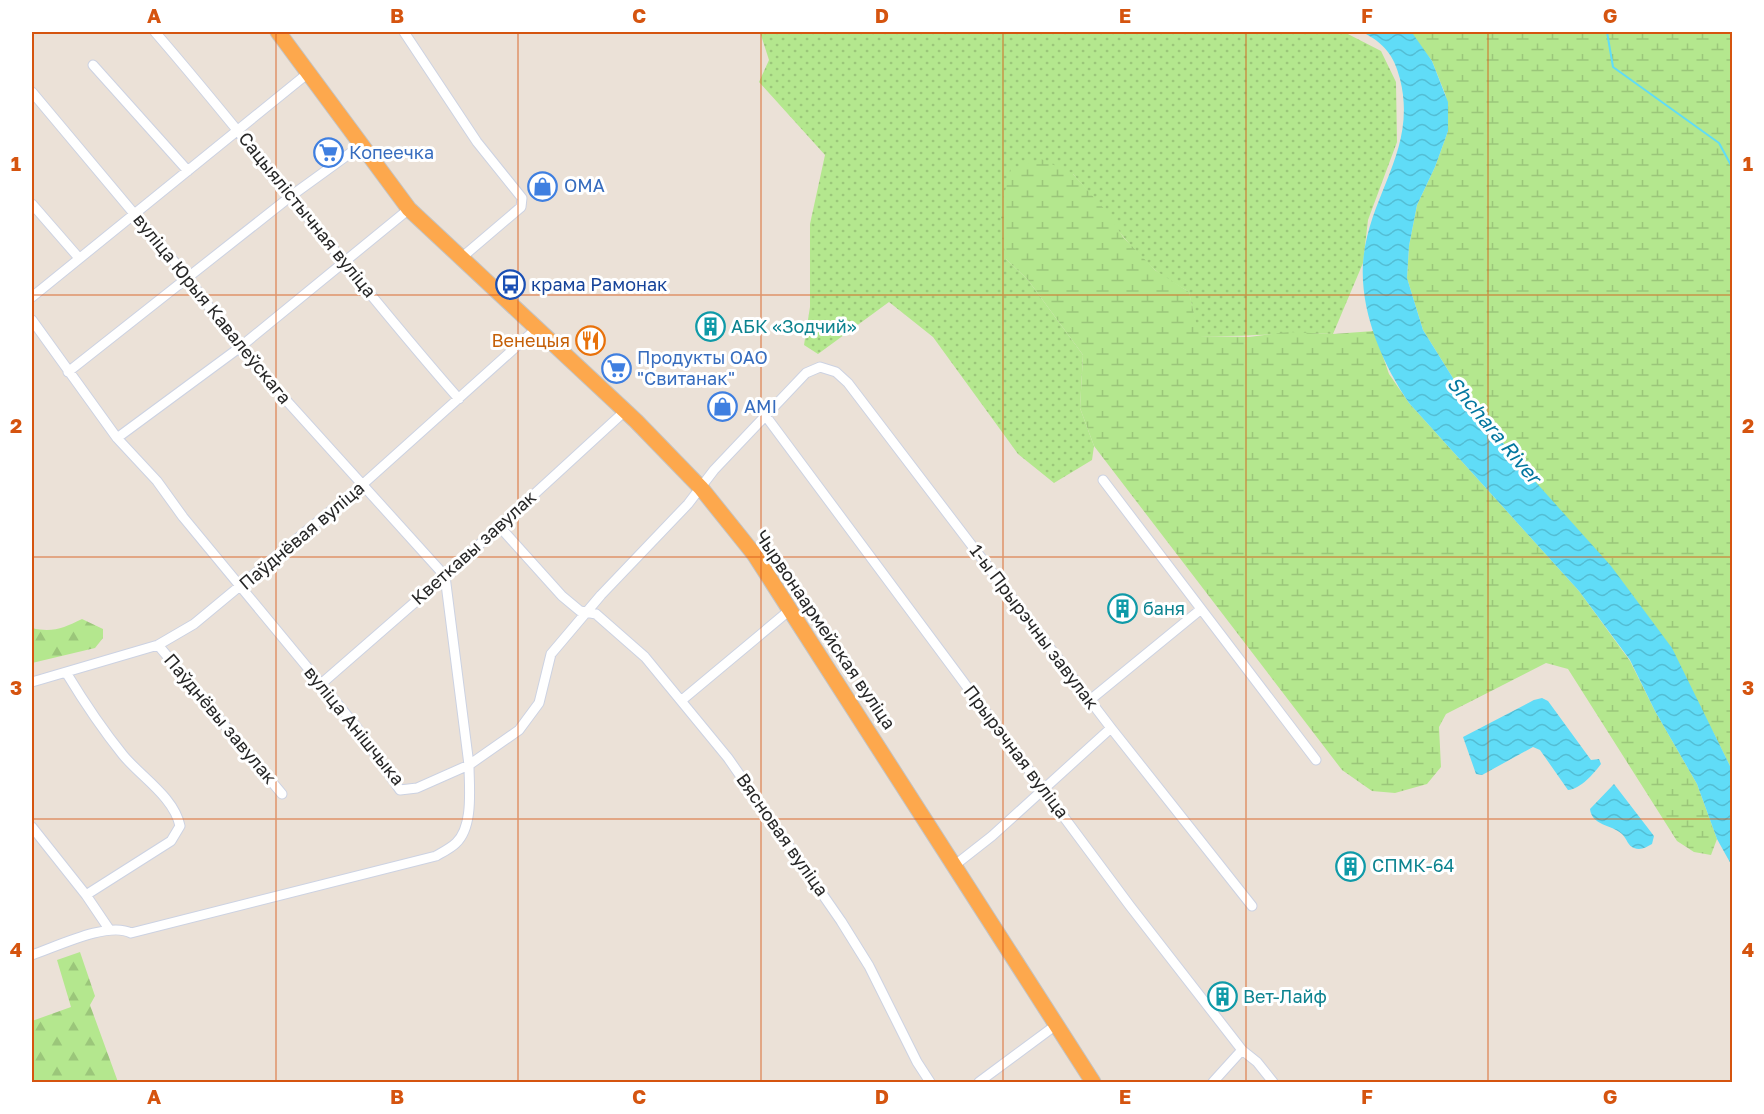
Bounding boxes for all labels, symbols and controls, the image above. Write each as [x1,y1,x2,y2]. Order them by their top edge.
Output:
text: A [147,3,161,27]
text: B [390,3,404,27]
text: C [632,3,646,27]
text: D [875,3,889,27]
text: E [1119,3,1131,27]
text: F [1361,3,1373,27]
text: G [1603,3,1617,27]
street label: Сацыялістычная вуліца [234,127,381,301]
supermarket icon: Копеечка [312,137,344,169]
place label: Копеечка [349,141,434,163]
text: 1 [11,151,21,175]
text: 1 [1743,151,1753,175]
shop icon: ОМА [527,170,559,202]
place label: ОМА [564,174,605,196]
street label: вуліца Юрыя Кавалеўскага [129,209,296,408]
bus stop icon: крама Рамонак [494,269,526,301]
place label: крама Рамонак [531,273,667,295]
building icon: АБК «Зодчий» [694,311,726,343]
place label: АБК «Зодчий» [731,315,857,337]
restaurant icon: Венецыя [575,325,607,357]
place label: Венецыя [492,329,570,351]
place label: Продукты ОАО "Свитанак" [637,346,768,389]
supermarket icon: Продукты ОАО "Свитанак" [600,352,632,384]
water label: Shchara River [1443,371,1549,490]
shop icon: AMI [707,391,739,423]
place label: AMI [744,395,777,417]
text: 2 [10,413,22,437]
text: 2 [1742,413,1754,437]
street label: Паўднёвая вуліца [234,476,368,594]
street label: Кветкавы завулак [406,485,540,609]
street label: Чырвонаармейская вуліца [751,526,901,733]
street label: 1-ы Прырэчны завулак [966,540,1104,713]
building icon: баня [1106,593,1138,625]
place label: баня [1143,597,1185,619]
street label: Паўднёвы завулак [160,649,282,788]
street label: вуліца Анішчыка [300,661,410,789]
text: 3 [10,675,22,699]
text: 3 [1742,675,1754,699]
street label: Прырэчная вуліца [960,681,1074,822]
street label: Вясновая вуліца [732,769,833,900]
building icon: СПМК-64 [1335,850,1367,882]
place label: СПМК-64 [1372,854,1455,876]
text: 4 [10,937,22,961]
text: 4 [1742,937,1754,961]
building icon: Вет-Лайф [1206,981,1238,1013]
place label: Вет-Лайф [1243,985,1327,1007]
text: A [147,1084,161,1108]
text: B [390,1084,404,1108]
text: C [632,1084,646,1108]
text: D [875,1084,889,1108]
text: E [1119,1084,1131,1108]
text: F [1361,1084,1373,1108]
text: G [1603,1084,1617,1108]

